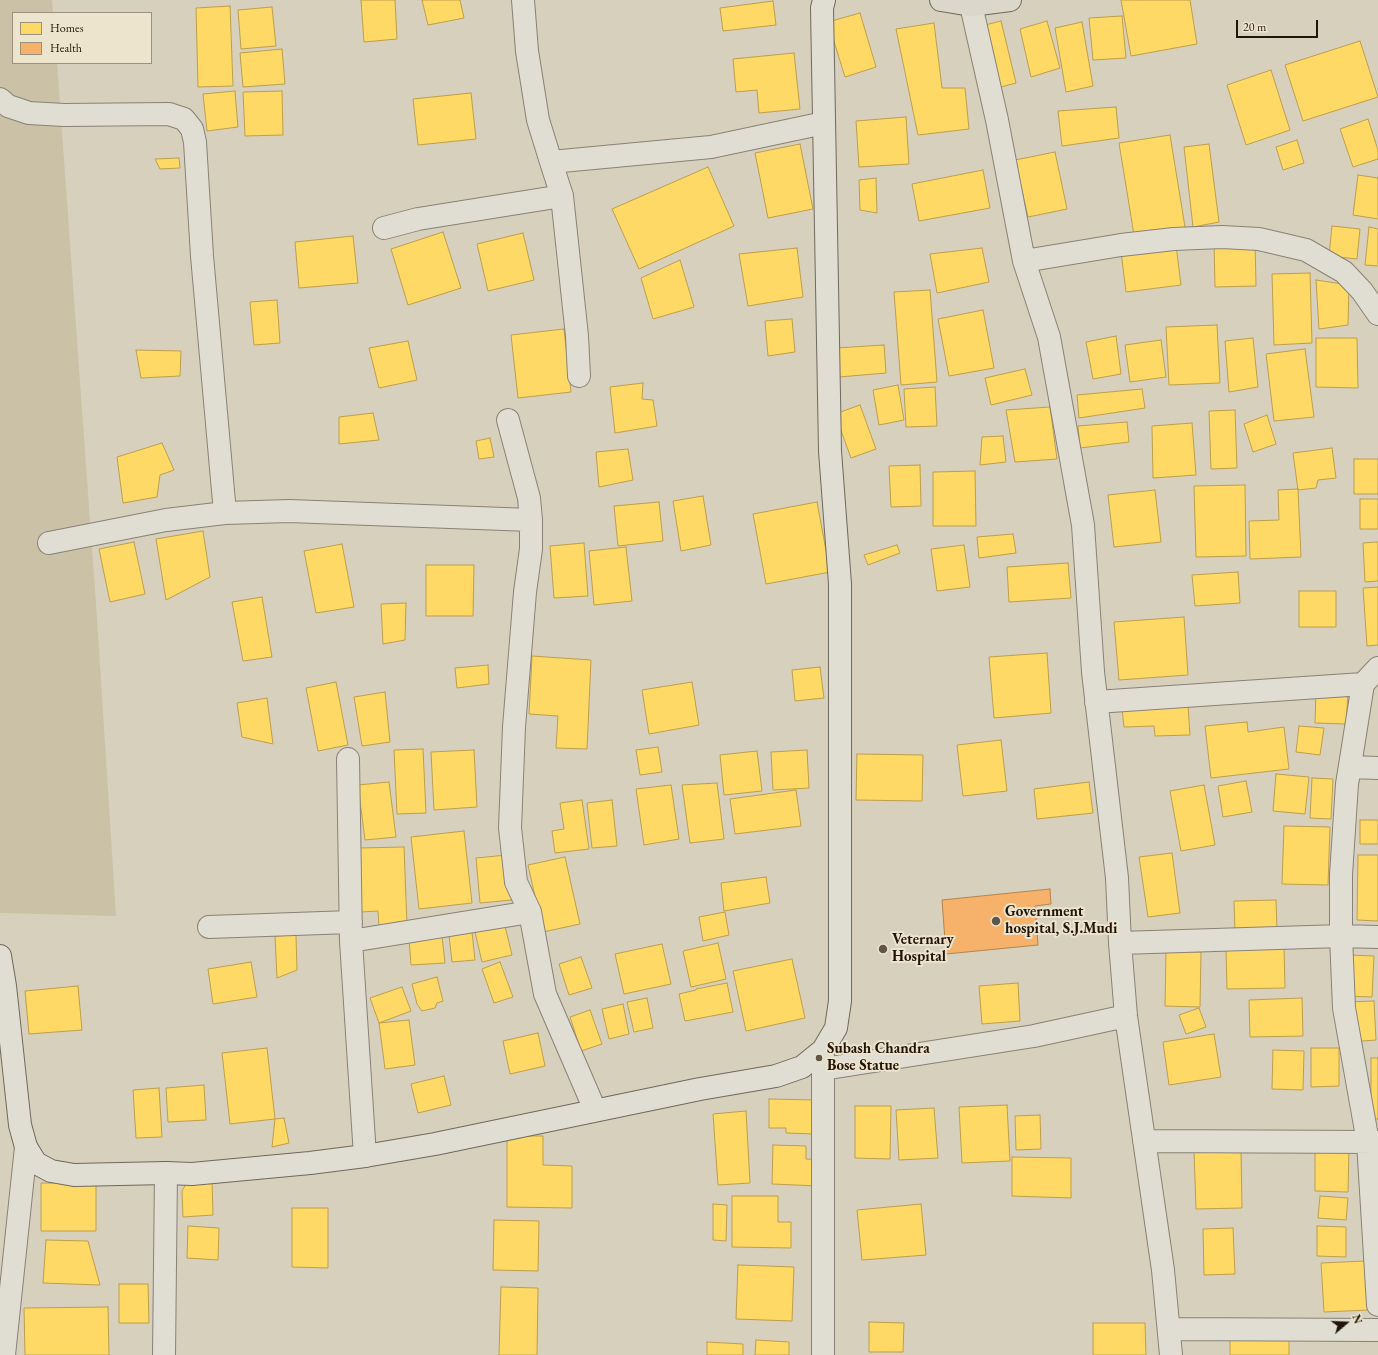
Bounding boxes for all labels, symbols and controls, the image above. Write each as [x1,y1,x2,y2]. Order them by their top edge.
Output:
legend [12,12,152,64]
scale bar [1238,12,1320,38]
text: 20 m [1243,19,1266,35]
text: Homes [50,20,84,36]
text: Health [50,40,82,56]
place label: Government hospital, S.J.Mudi [1005,903,1117,938]
marker: Government hospital, S.J.Mudi [990,915,1002,927]
place label: Veternary Hospital [892,931,954,966]
marker: Veternary Hospital [877,943,889,955]
place label: Subash Chandra Bose Statue [827,1040,930,1075]
marker: Subash Chandra Bose Statue [814,1053,824,1063]
north arrow [1326,1303,1366,1343]
text: N [1349,1313,1365,1326]

